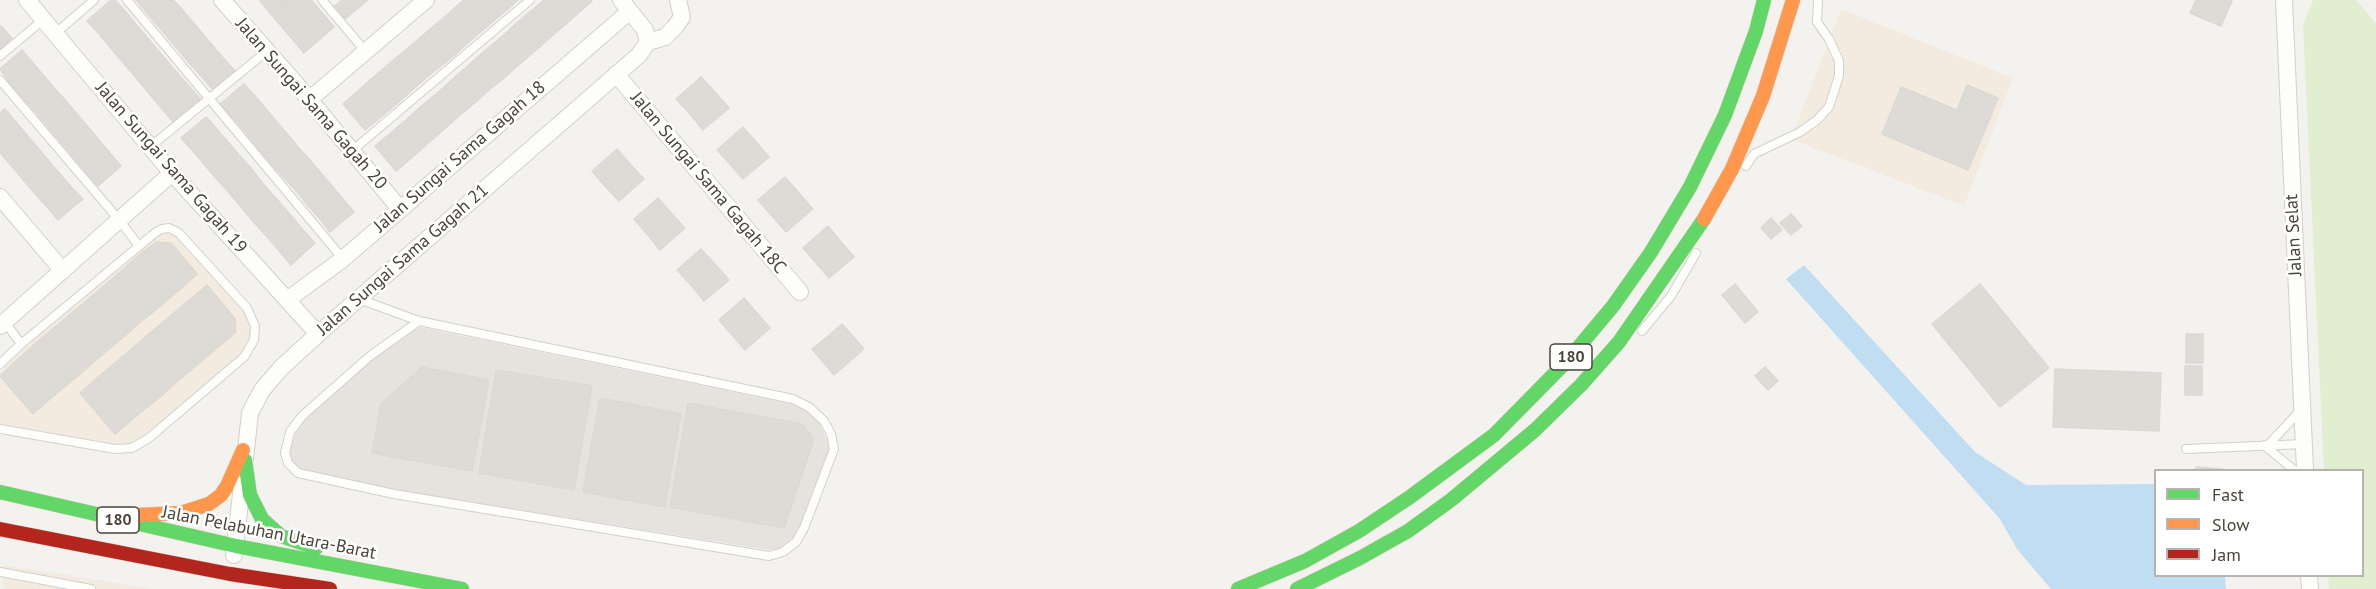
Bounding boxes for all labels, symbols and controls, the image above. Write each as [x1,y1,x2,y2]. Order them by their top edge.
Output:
street label: Jalan Sungai Sama Gagah 20 [231,14,391,194]
street label: Jalan Sungai Sama Gagah 18 [370,77,550,237]
street label: Jalan Sungai Sama Gagah 19 [91,78,251,258]
street label: Jalan Sungai Sama Gagah 18C [626,88,790,278]
street label: Jalan Sungai Sama Gagah 21 [313,180,493,340]
street label: Jalan Selat [2281,193,2307,277]
road number: 180 [1550,344,1592,370]
legend [2154,469,2364,577]
text: Fast [2212,483,2244,506]
street label: Jalan Pelabuhan Utara-Barat [160,502,378,564]
road number: 180 [97,507,139,533]
text: Slow [2212,513,2250,536]
text: Jam [2212,543,2241,566]

